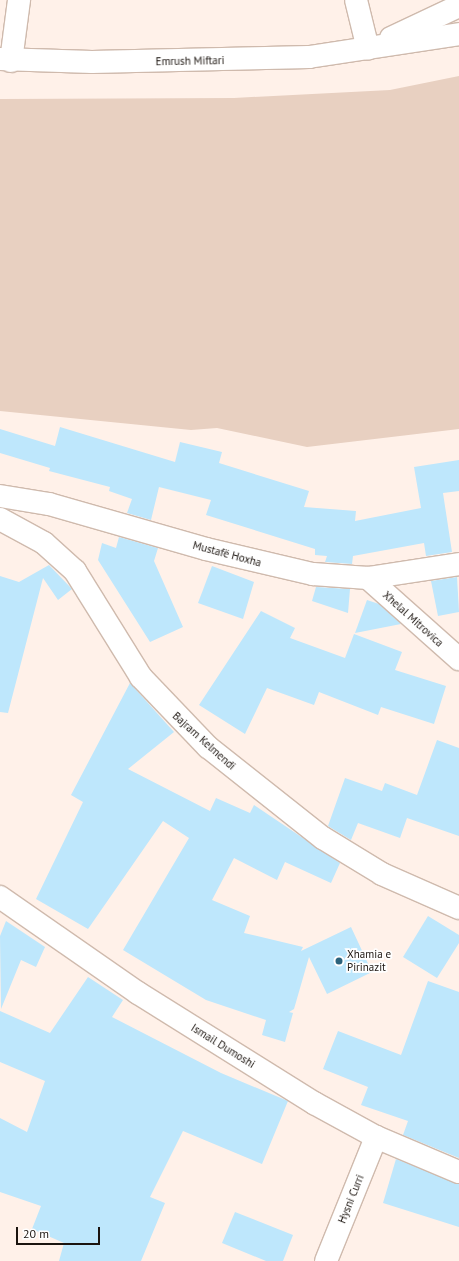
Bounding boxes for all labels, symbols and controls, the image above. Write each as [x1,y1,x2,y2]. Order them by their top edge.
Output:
street label: Emrush Miftari [155,54,225,68]
street label: Mustafë Hoxha [191,538,263,570]
street label: Xhelal Mitrovica [380,588,446,650]
street label: Bajram Kelmendi [170,709,238,773]
place label: Xhamia e Pirinazit [347,948,391,974]
marker: Xhamia e Pirinazit [334,956,344,966]
street label: Ismail Dumoshi [189,1021,257,1071]
street label: Hysni Curri [335,1173,367,1225]
scale bar [18,1219,102,1245]
text: 20 m [23,1226,49,1241]

